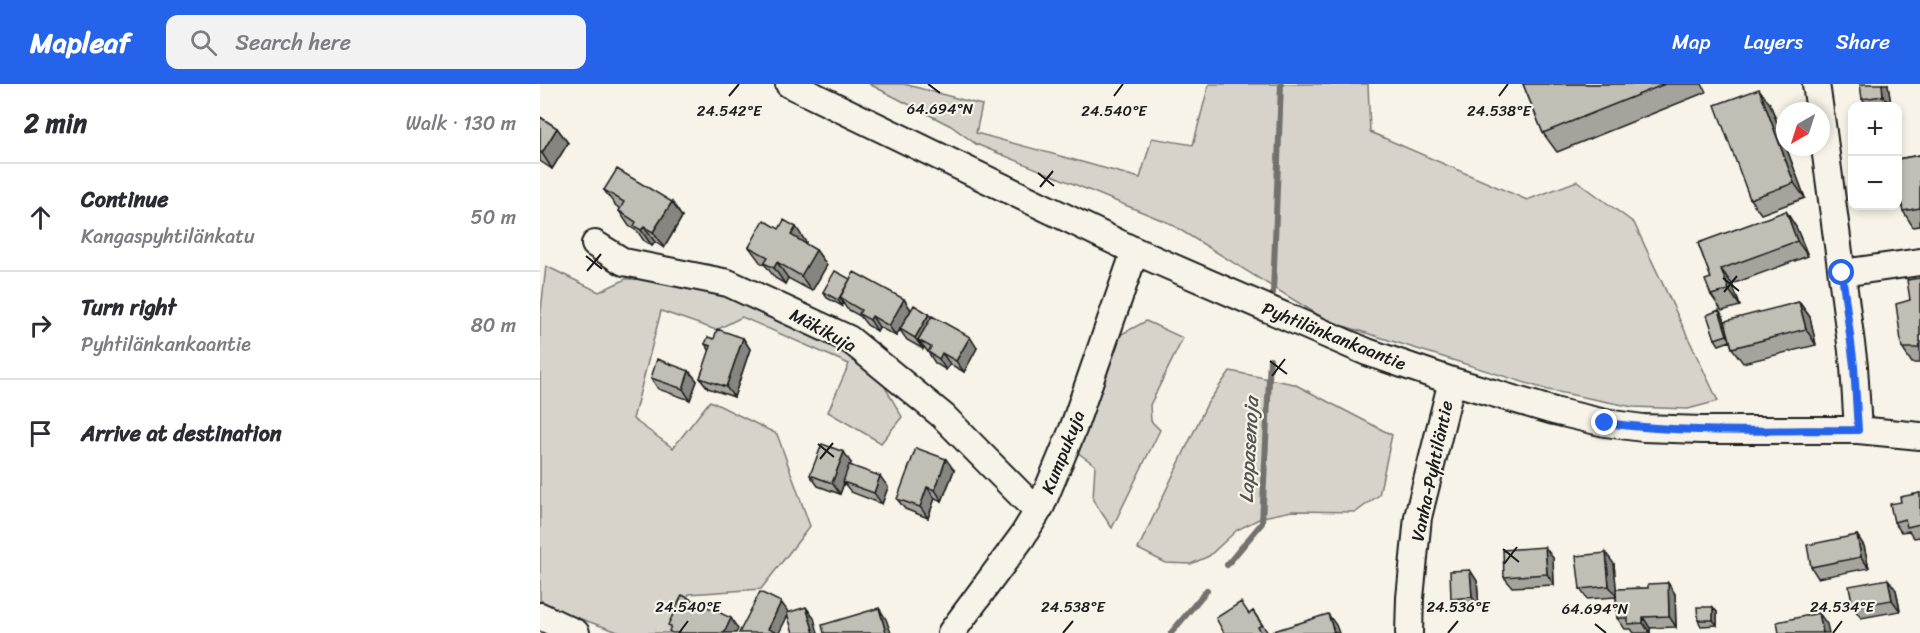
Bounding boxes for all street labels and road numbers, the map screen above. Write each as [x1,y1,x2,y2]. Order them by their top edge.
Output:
street label: Pyhtilänkankaantie [1257,293,1411,380]
street label: Mäkikuja [784,299,862,361]
street label: Vanha-Pyhtiläntie [1401,398,1463,544]
street label: Kumpukuja [1032,405,1094,499]

